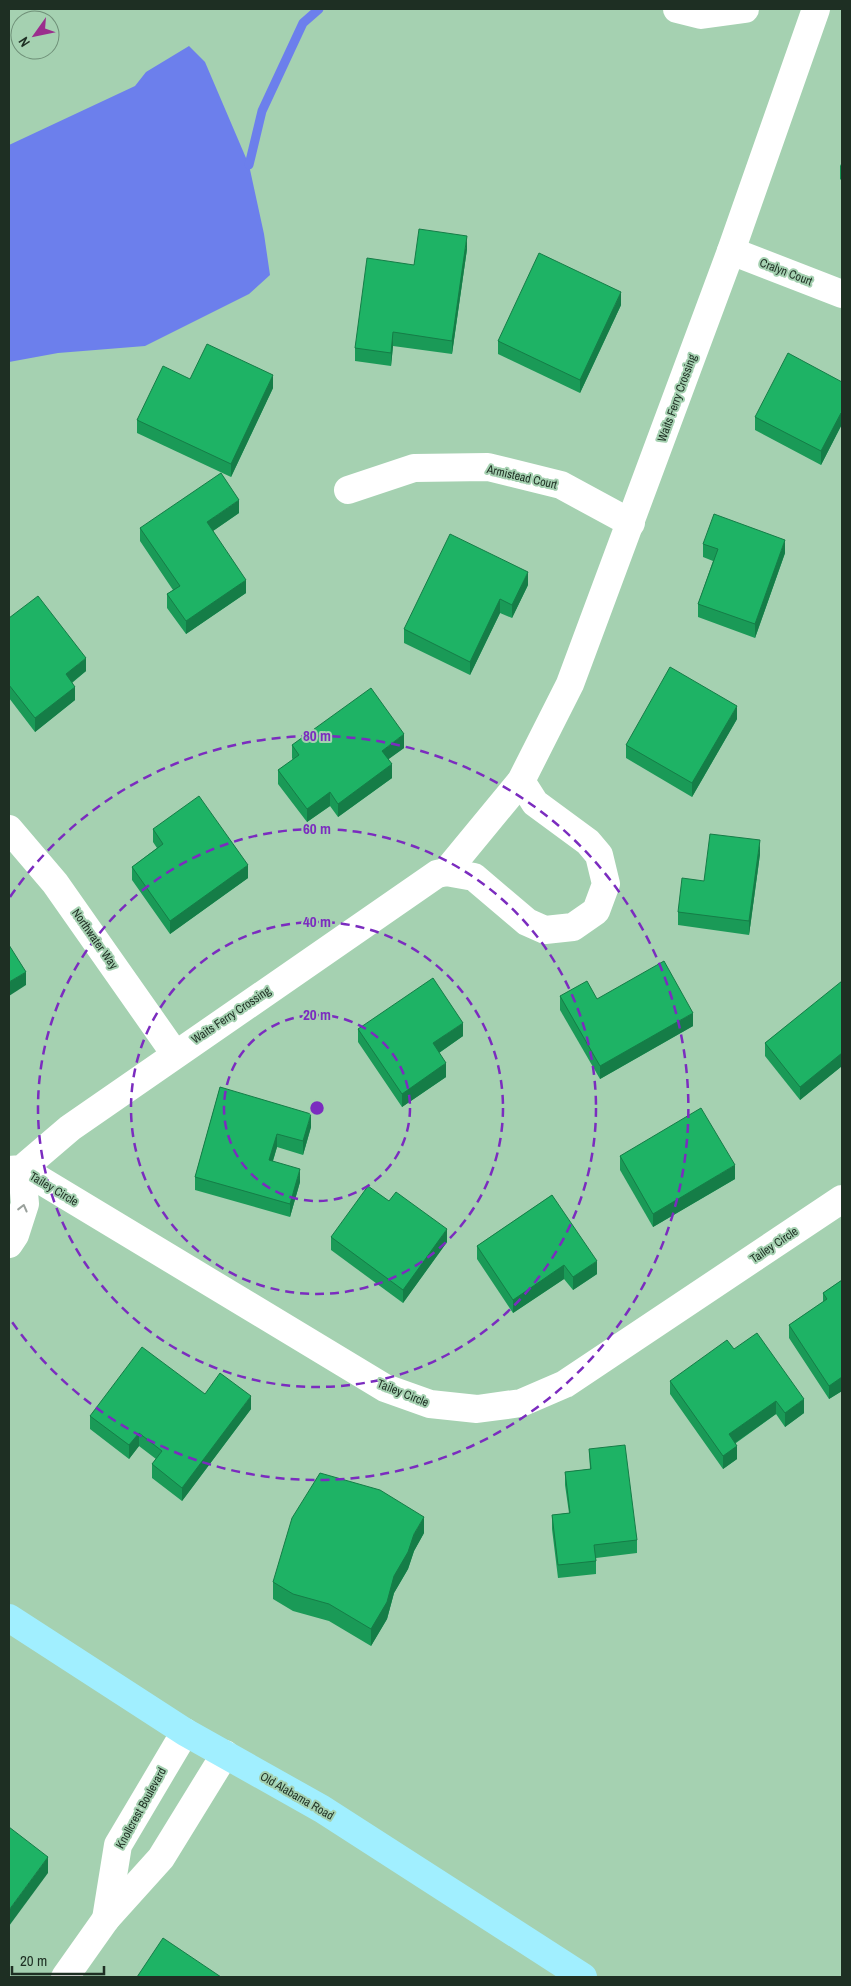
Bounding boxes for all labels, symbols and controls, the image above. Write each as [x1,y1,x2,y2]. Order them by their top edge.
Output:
north arrow [10,10,60,60]
text: N [14,34,34,50]
street label: Cralyn Court [757,255,815,289]
street label: Waits Ferry Crossing [654,351,700,444]
street label: Armistead Court [484,461,559,493]
text: 80 m [303,725,331,746]
text: 60 m [303,818,331,839]
street label: Northwater Way [68,906,122,972]
text: 40 m [303,911,331,932]
street label: Waits Ferry Crossing [188,982,274,1047]
text: 20 m [303,1004,331,1025]
centre of rings [308,1099,326,1117]
street label: Tailey Circle [27,1168,81,1210]
one-way arrow [17,1204,28,1212]
street label: Tailey Circle [747,1223,801,1267]
street label: Tailey Circle [375,1375,431,1411]
street label: Knollcrest Boulevard [112,1765,170,1851]
street label: Old Alabama Road [257,1768,337,1824]
scale bar [12,1944,105,1976]
text: 20 m [20,1950,47,1971]

